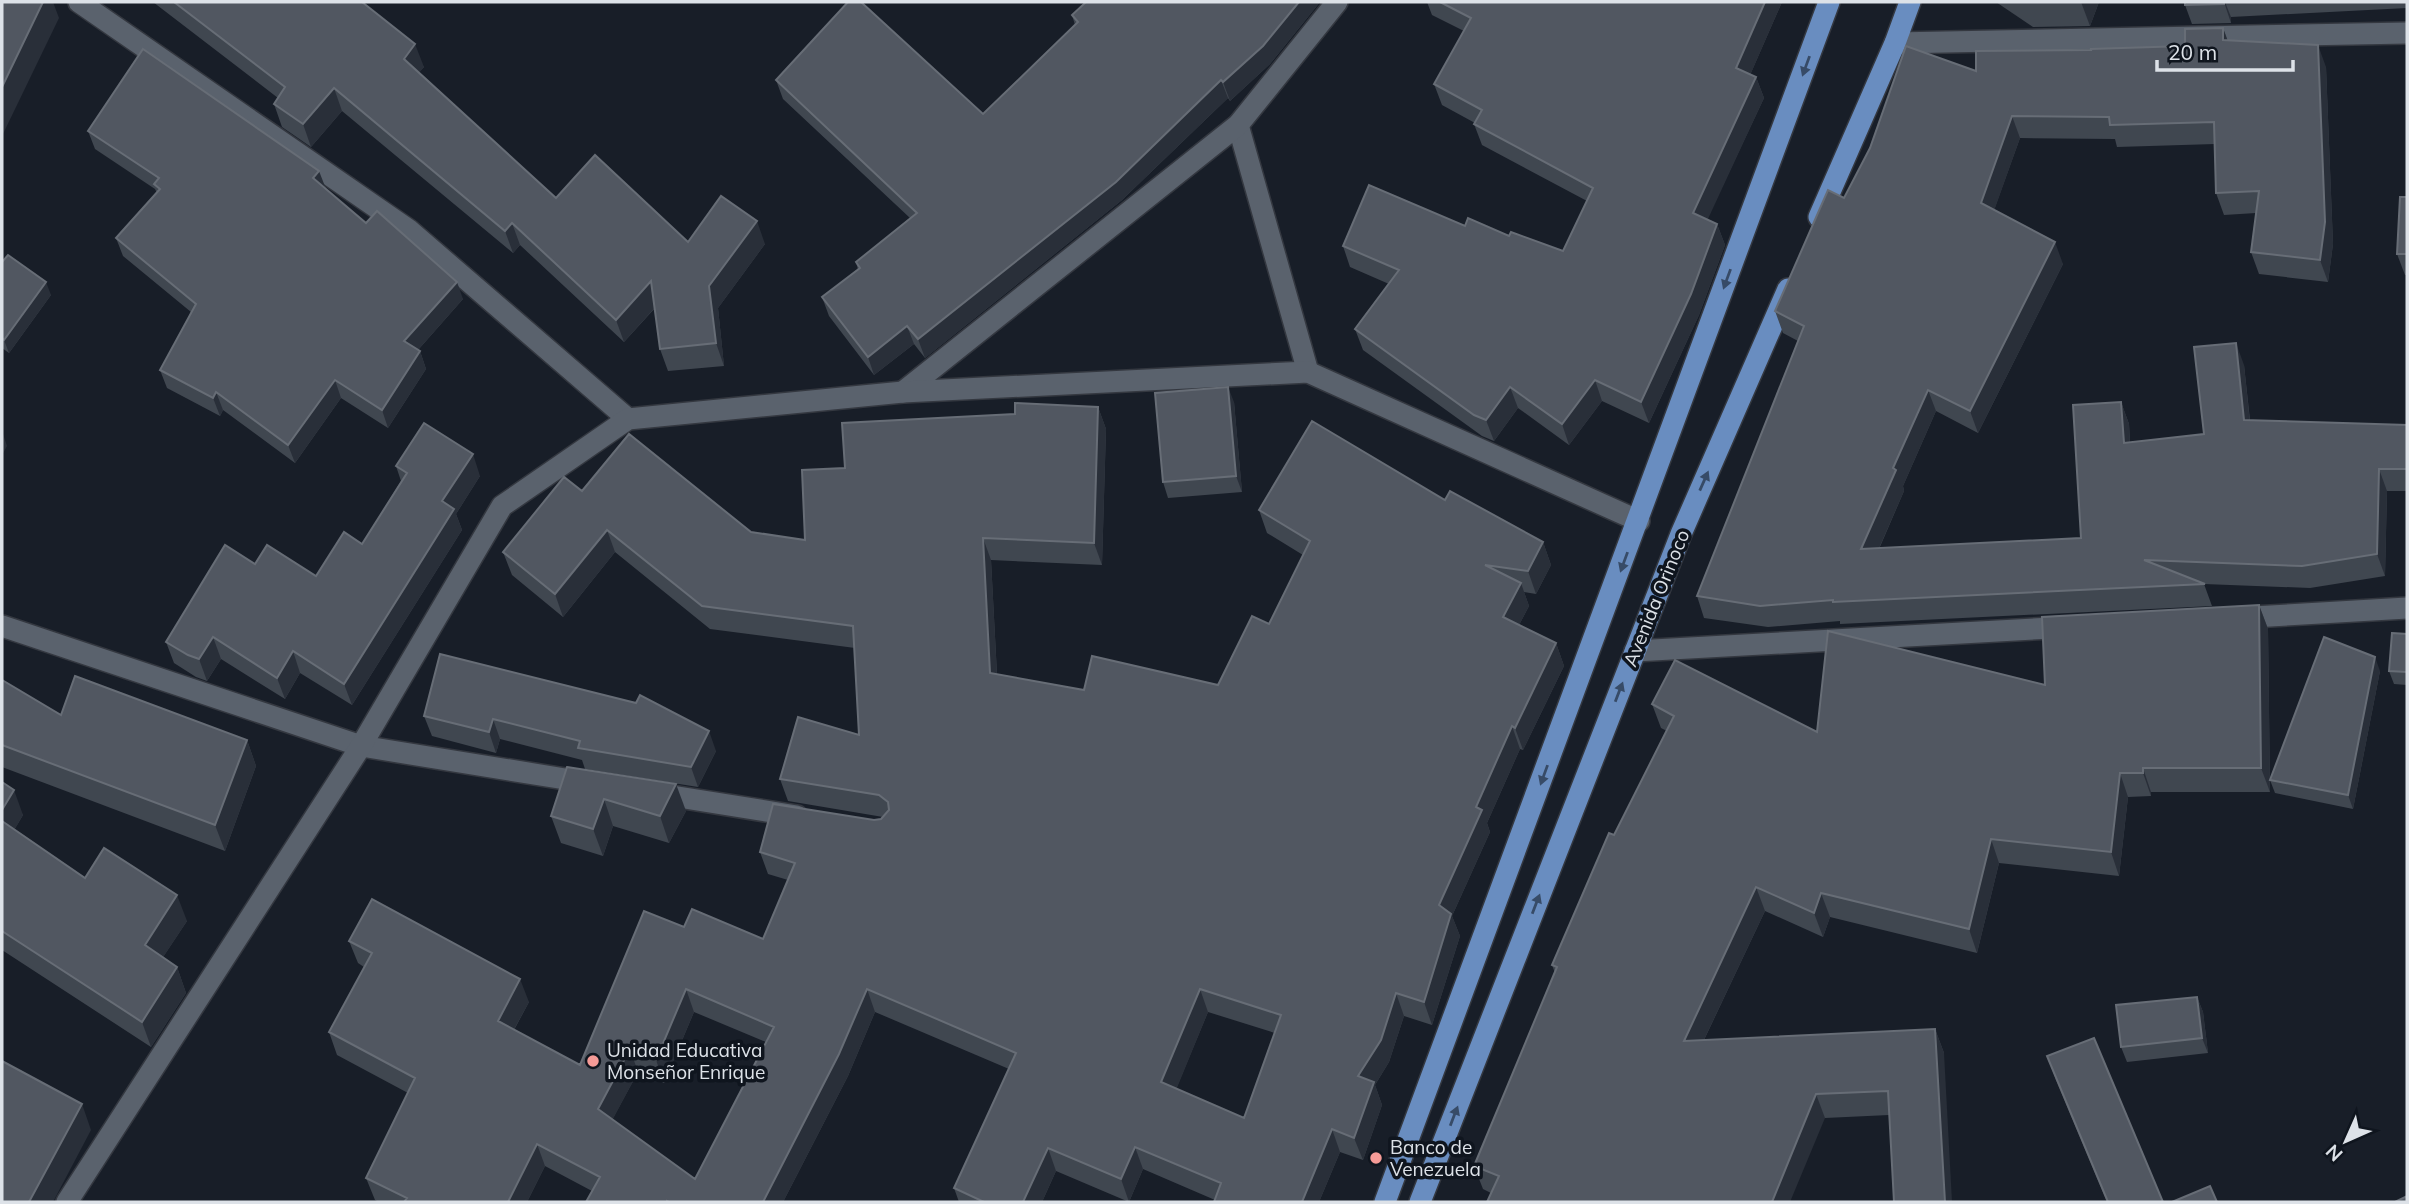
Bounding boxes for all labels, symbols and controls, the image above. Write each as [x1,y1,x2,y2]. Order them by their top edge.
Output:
scale bar [2157,28,2294,72]
text: 20 m [2168,39,2217,65]
one-way arrow [1800,55,1811,76]
one-way arrow [1722,269,1733,290]
one-way arrow [1698,471,1710,491]
street label: Avenida Orinoco [1618,526,1694,670]
one-way arrow [1618,552,1629,573]
one-way arrow [1613,681,1624,702]
one-way arrow [1539,765,1550,786]
one-way arrow [1530,893,1541,914]
place label: Unidad Educativa Monseñor Enrique [607,1038,765,1084]
marker: Unidad Educativa Monseñor Enrique [585,1053,601,1069]
one-way arrow [1448,1105,1459,1126]
north arrow [2311,1106,2381,1176]
place label: Banco de Venezuela [1390,1135,1481,1181]
text: N [2320,1139,2348,1167]
marker: Banco de Venezuela [1368,1150,1384,1166]

